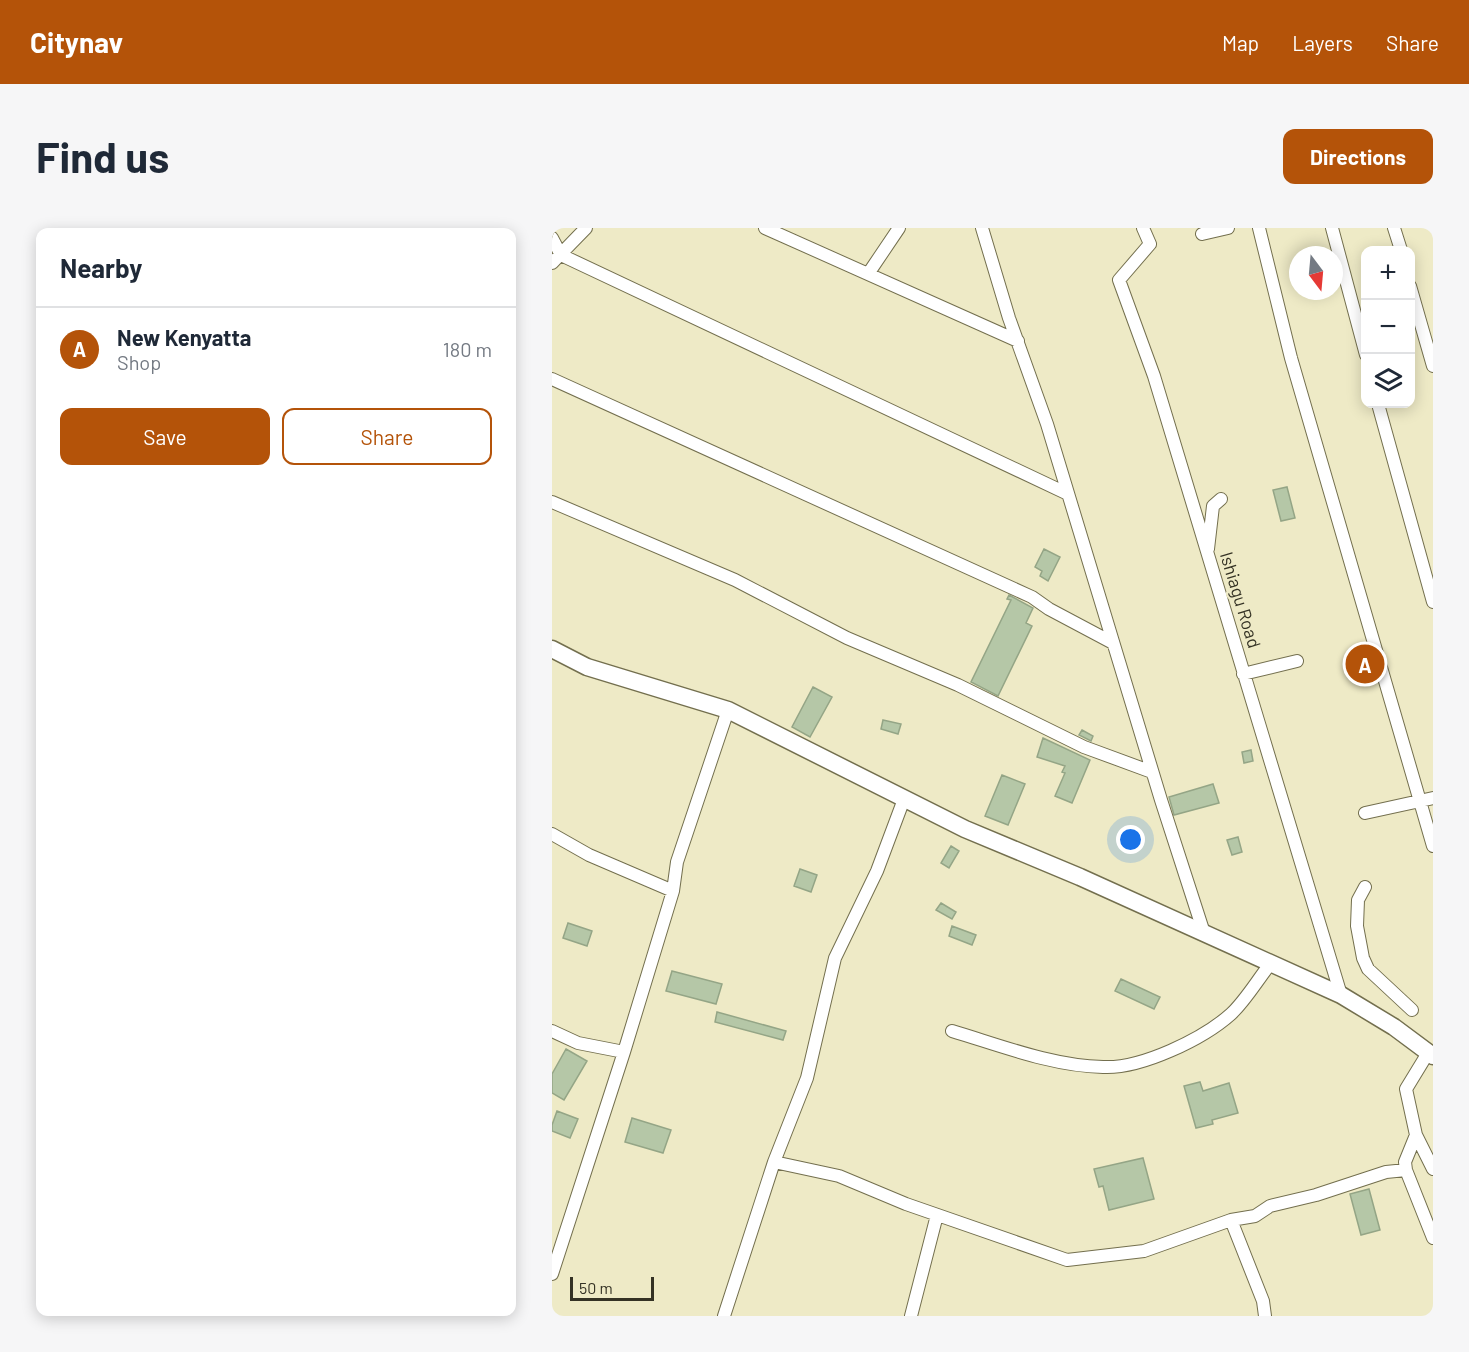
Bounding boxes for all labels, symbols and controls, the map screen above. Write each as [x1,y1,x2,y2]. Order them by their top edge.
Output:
text: Citynav [30,25,123,59]
text: Map [1222,30,1259,55]
text: Layers [1292,30,1353,55]
text: Share [1386,30,1439,55]
button: Directions [1283,129,1433,184]
text: Find us [36,131,169,181]
north arrow [1289,246,1343,300]
map controls [1361,246,1415,408]
button: + [1361,246,1415,300]
text: Nearby [60,252,142,283]
button: − [1361,300,1415,354]
text: New Kenyatta [117,324,251,350]
text: A [73,337,86,361]
text: 180 m [443,337,492,361]
text: Shop [117,350,161,374]
button: layers [1361,354,1415,408]
button: Save [60,408,270,465]
button: Share [282,408,492,465]
street label: Ishiagu Road [1216,549,1266,650]
pin: A [1346,642,1384,686]
your location [1116,825,1145,854]
scale bar [570,1274,654,1302]
text: 50 m [579,1278,613,1297]

